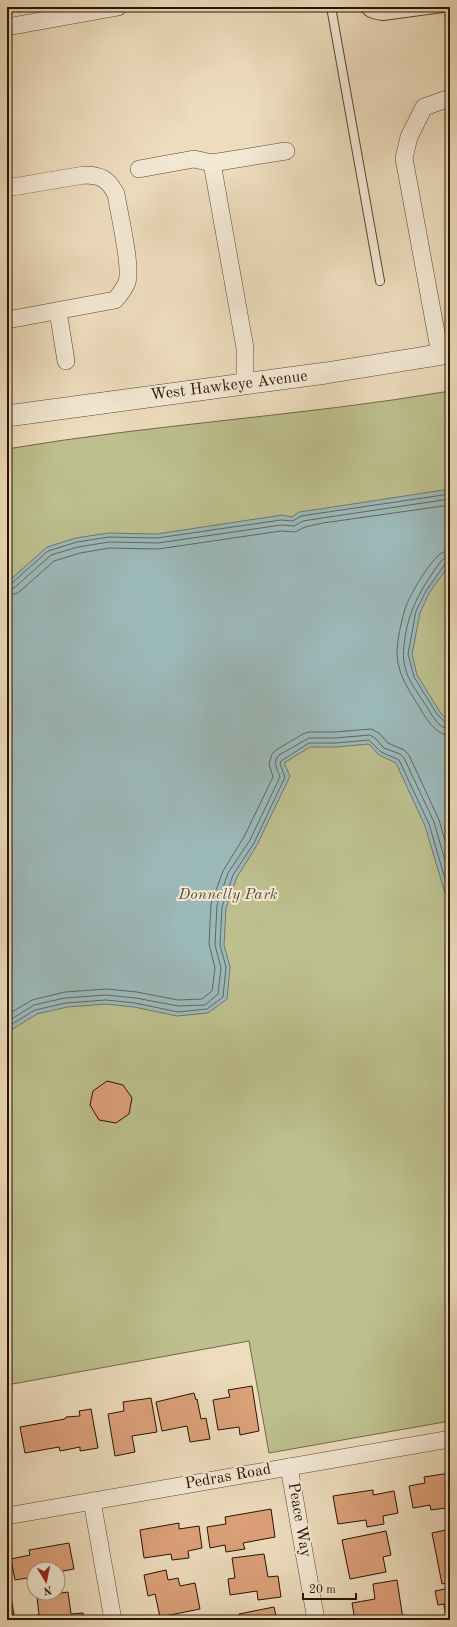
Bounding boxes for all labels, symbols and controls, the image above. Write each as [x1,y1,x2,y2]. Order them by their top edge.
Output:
street label: West Hawkeye Avenue [149,368,309,404]
park label: Donnelly Park [177,887,278,903]
street label: Pedras Road [184,1462,272,1492]
street label: Peace Way [285,1481,314,1559]
north arrow [26,1561,66,1601]
scale bar [303,1575,356,1601]
text: N [42,1583,53,1596]
text: 20 m [309,1584,336,1596]

